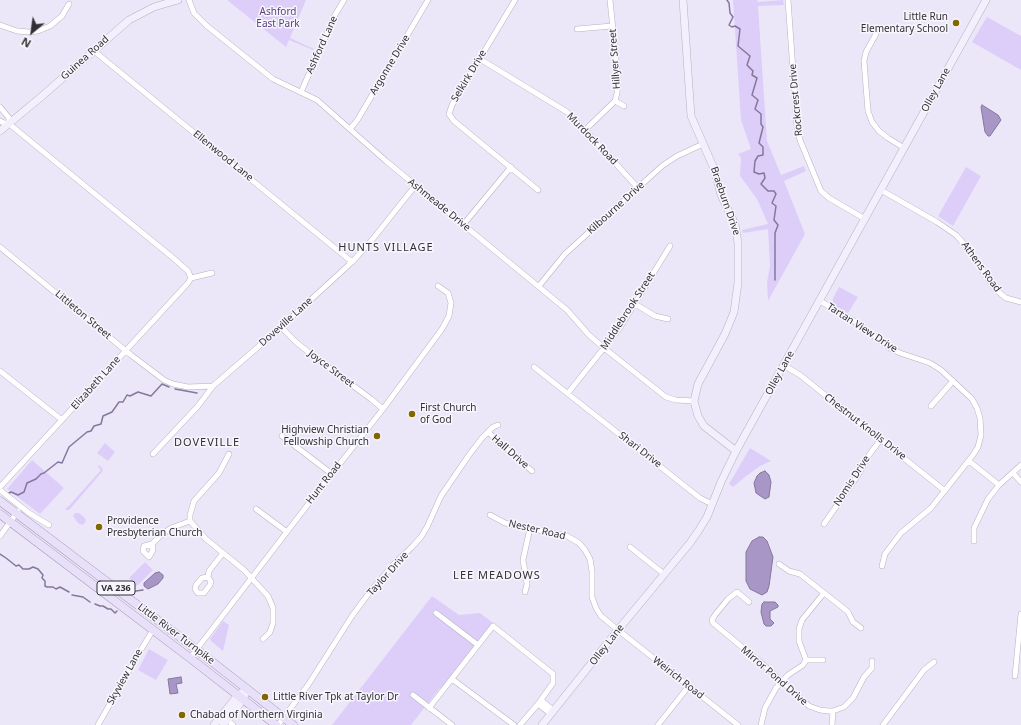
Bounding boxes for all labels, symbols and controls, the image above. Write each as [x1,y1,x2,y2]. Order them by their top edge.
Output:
park label: Ashford East Park [256,6,300,30]
place label: Little Run Elementary School [861,11,948,34]
north arrow [12,12,52,52]
street label: Ashford Lane [304,14,340,76]
marker: Little Run Elementary School [951,18,961,28]
street label: Hillyer Street [607,28,623,90]
street label: Guinea Road [59,33,111,83]
street label: Argonne Drive [367,33,413,97]
text: N [18,34,33,52]
street label: Selkirk Drive [449,48,489,104]
street label: Rockcrest Drive [787,63,805,137]
street label: Olley Lane [919,66,953,114]
street label: Murdock Road [564,110,620,168]
street label: Ellenwood Lane [191,128,255,184]
street label: Braeburn Drive [708,165,742,237]
street label: Ashmeade Drive [405,176,473,234]
street label: Kilbourne Drive [585,179,647,237]
street label: Athens Road [959,239,1003,295]
district label: HUNTS VILLAGE [338,241,434,255]
street label: Middlebrook Street [598,270,658,352]
street label: Littleton Street [52,288,114,342]
street label: Doveville Lane [257,295,315,349]
street label: Tartan View Drive [824,301,900,355]
street label: Joyce Street [306,348,356,390]
street label: Olley Lane [763,349,797,397]
street label: Elizabeth Lane [69,354,123,412]
street label: Chestnut Knolls Drive [822,391,908,463]
place label: First Church of God [420,402,476,426]
marker: First Church of God [407,409,417,419]
place label: Highview Christian Fellowship Church [281,424,369,448]
street label: Shari Drive [616,429,664,471]
marker: Highview Christian Fellowship Church [372,431,382,441]
street label: Hall Drive [489,433,531,471]
district label: DOVEVILLE [174,436,240,450]
street label: Nomis Drive [831,454,873,508]
street label: Hunt Road [304,460,344,506]
place label: Providence Presbyterian Church [107,515,202,538]
street label: Nester Road [507,518,567,542]
marker: Providence Presbyterian Church [94,522,104,532]
street label: Taylor Drive [365,549,411,599]
district label: LEE MEADOWS [453,569,541,583]
road number: VA 236 [97,581,135,595]
street label: Little River Turnpike [135,601,217,667]
street label: Olley Lane [587,622,627,668]
street label: Mirror Pond Drive [738,644,810,708]
street label: Skyview Lane [105,647,145,707]
street label: Weirich Road [650,654,706,702]
place label: Little River Tpk at Taylor Dr [273,691,398,703]
marker: Little River Tpk at Taylor Dr [260,692,270,702]
place label: Chabad of Northern Virginia [190,709,323,721]
marker: Chabad of Northern Virginia [177,710,187,720]

